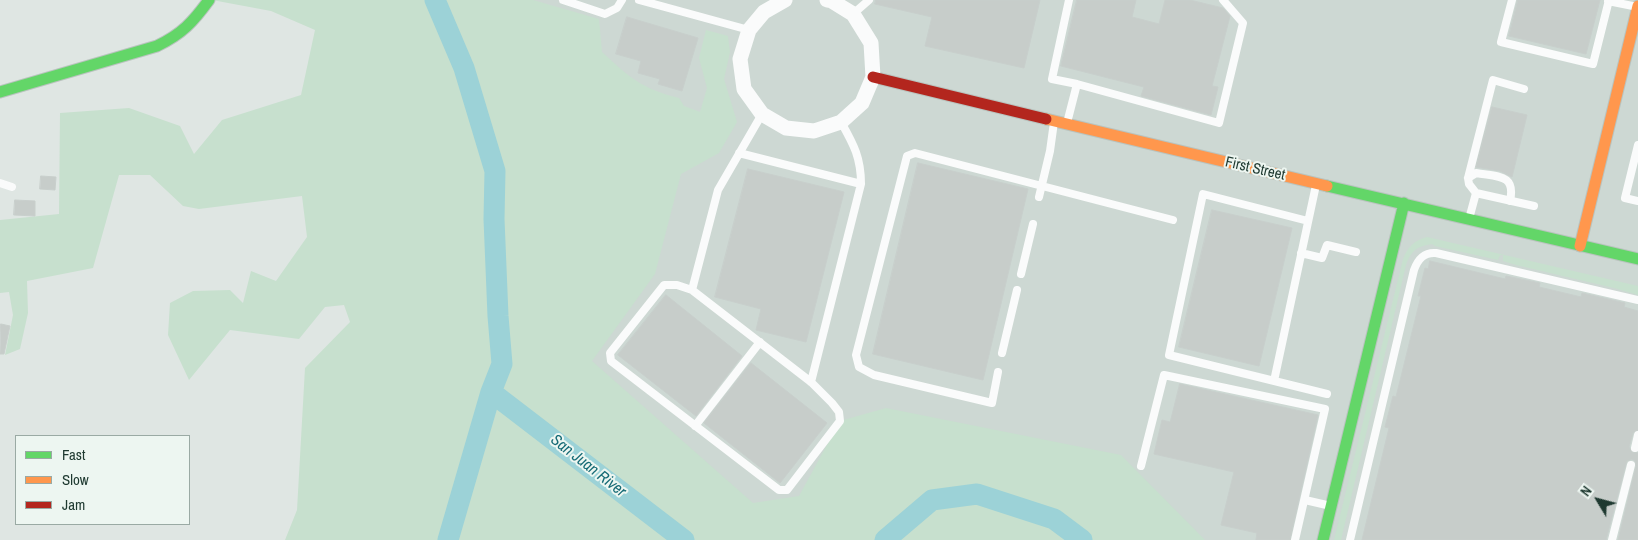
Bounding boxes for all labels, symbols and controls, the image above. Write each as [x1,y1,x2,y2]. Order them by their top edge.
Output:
street label: First Street [1223,153,1287,185]
water label: San Juan River [546,431,630,501]
legend [15,435,190,525]
text: Fast [62,444,85,465]
text: Slow [62,469,89,490]
north arrow [1573,475,1623,525]
text: N [1576,482,1596,500]
text: Jam [62,494,85,515]

